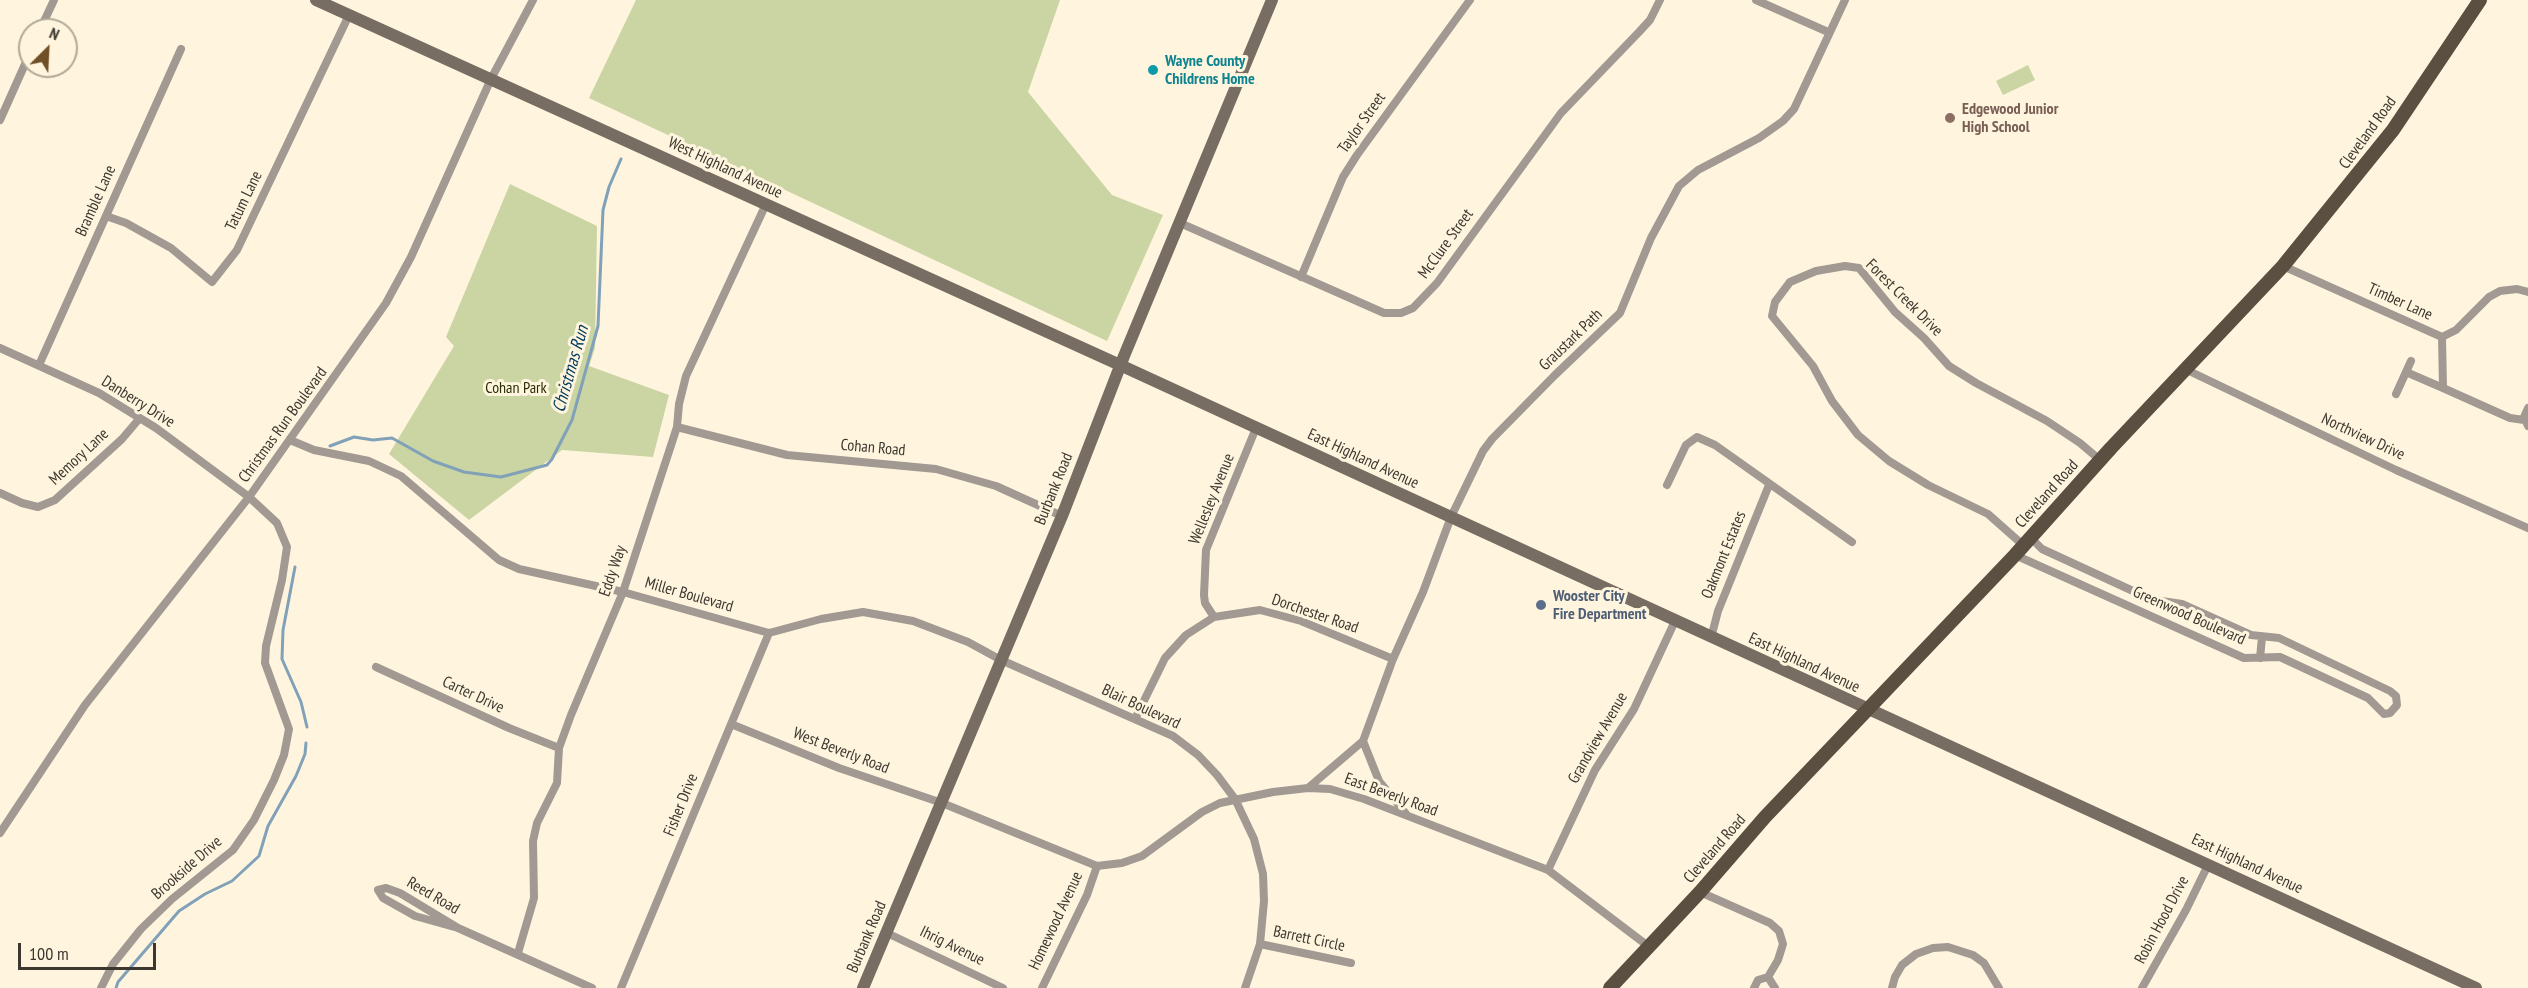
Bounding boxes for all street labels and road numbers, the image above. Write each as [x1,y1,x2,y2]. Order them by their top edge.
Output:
street label: Taylor Street [1334,89,1390,157]
street label: Cleveland Road [2335,93,2401,173]
street label: West Highland Avenue [665,133,785,203]
street label: Bramble Lane [72,162,120,240]
street label: Tatum Lane [221,168,267,234]
street label: McClure Street [1414,205,1478,283]
street label: Forest Creek Drive [1862,256,1946,340]
street label: Timber Lane [2365,279,2435,325]
street label: Graustark Path [1535,305,1607,375]
street label: Christmas Run Boulevard [235,364,331,486]
street label: Danberry Drive [98,372,178,432]
street label: Northview Drive [2318,409,2408,465]
street label: Memory Lane [45,425,113,489]
street label: East Highland Avenue [1304,425,1422,493]
street label: Cohan Road [840,436,906,460]
street label: Burbank Road [1031,450,1077,528]
street label: Wellesley Avenue [1185,451,1239,547]
street label: Cleveland Road [2011,456,2083,532]
street label: Oakmont Estates [1698,508,1750,602]
street label: Eddy Way [595,543,631,599]
street label: Miller Boulevard [643,573,735,617]
street label: Greenwood Boulevard [2130,583,2248,649]
street label: Dorchester Road [1269,590,1361,638]
street label: East Highland Avenue [1745,629,1863,697]
street label: Carter Drive [439,672,507,718]
street label: Blair Boulevard [1099,680,1183,734]
street label: Grandview Avenue [1564,689,1632,787]
street label: West Beverly Road [790,724,892,778]
street label: East Beverly Road [1342,769,1440,821]
street label: Fisher Drive [660,771,702,839]
street label: Cleveland Road [1680,811,1750,887]
street label: East Highland Avenue [2188,830,2306,898]
street label: Brookside Drive [148,832,226,904]
street label: Homewood Avenue [1025,869,1087,973]
street label: Reed Road [403,873,463,919]
street label: Robin Hood Drive [2131,873,2193,967]
street label: Burbank Road [843,898,891,976]
street label: Ihrig Avenue [917,922,987,970]
street label: Barrett Circle [1271,922,1347,956]

